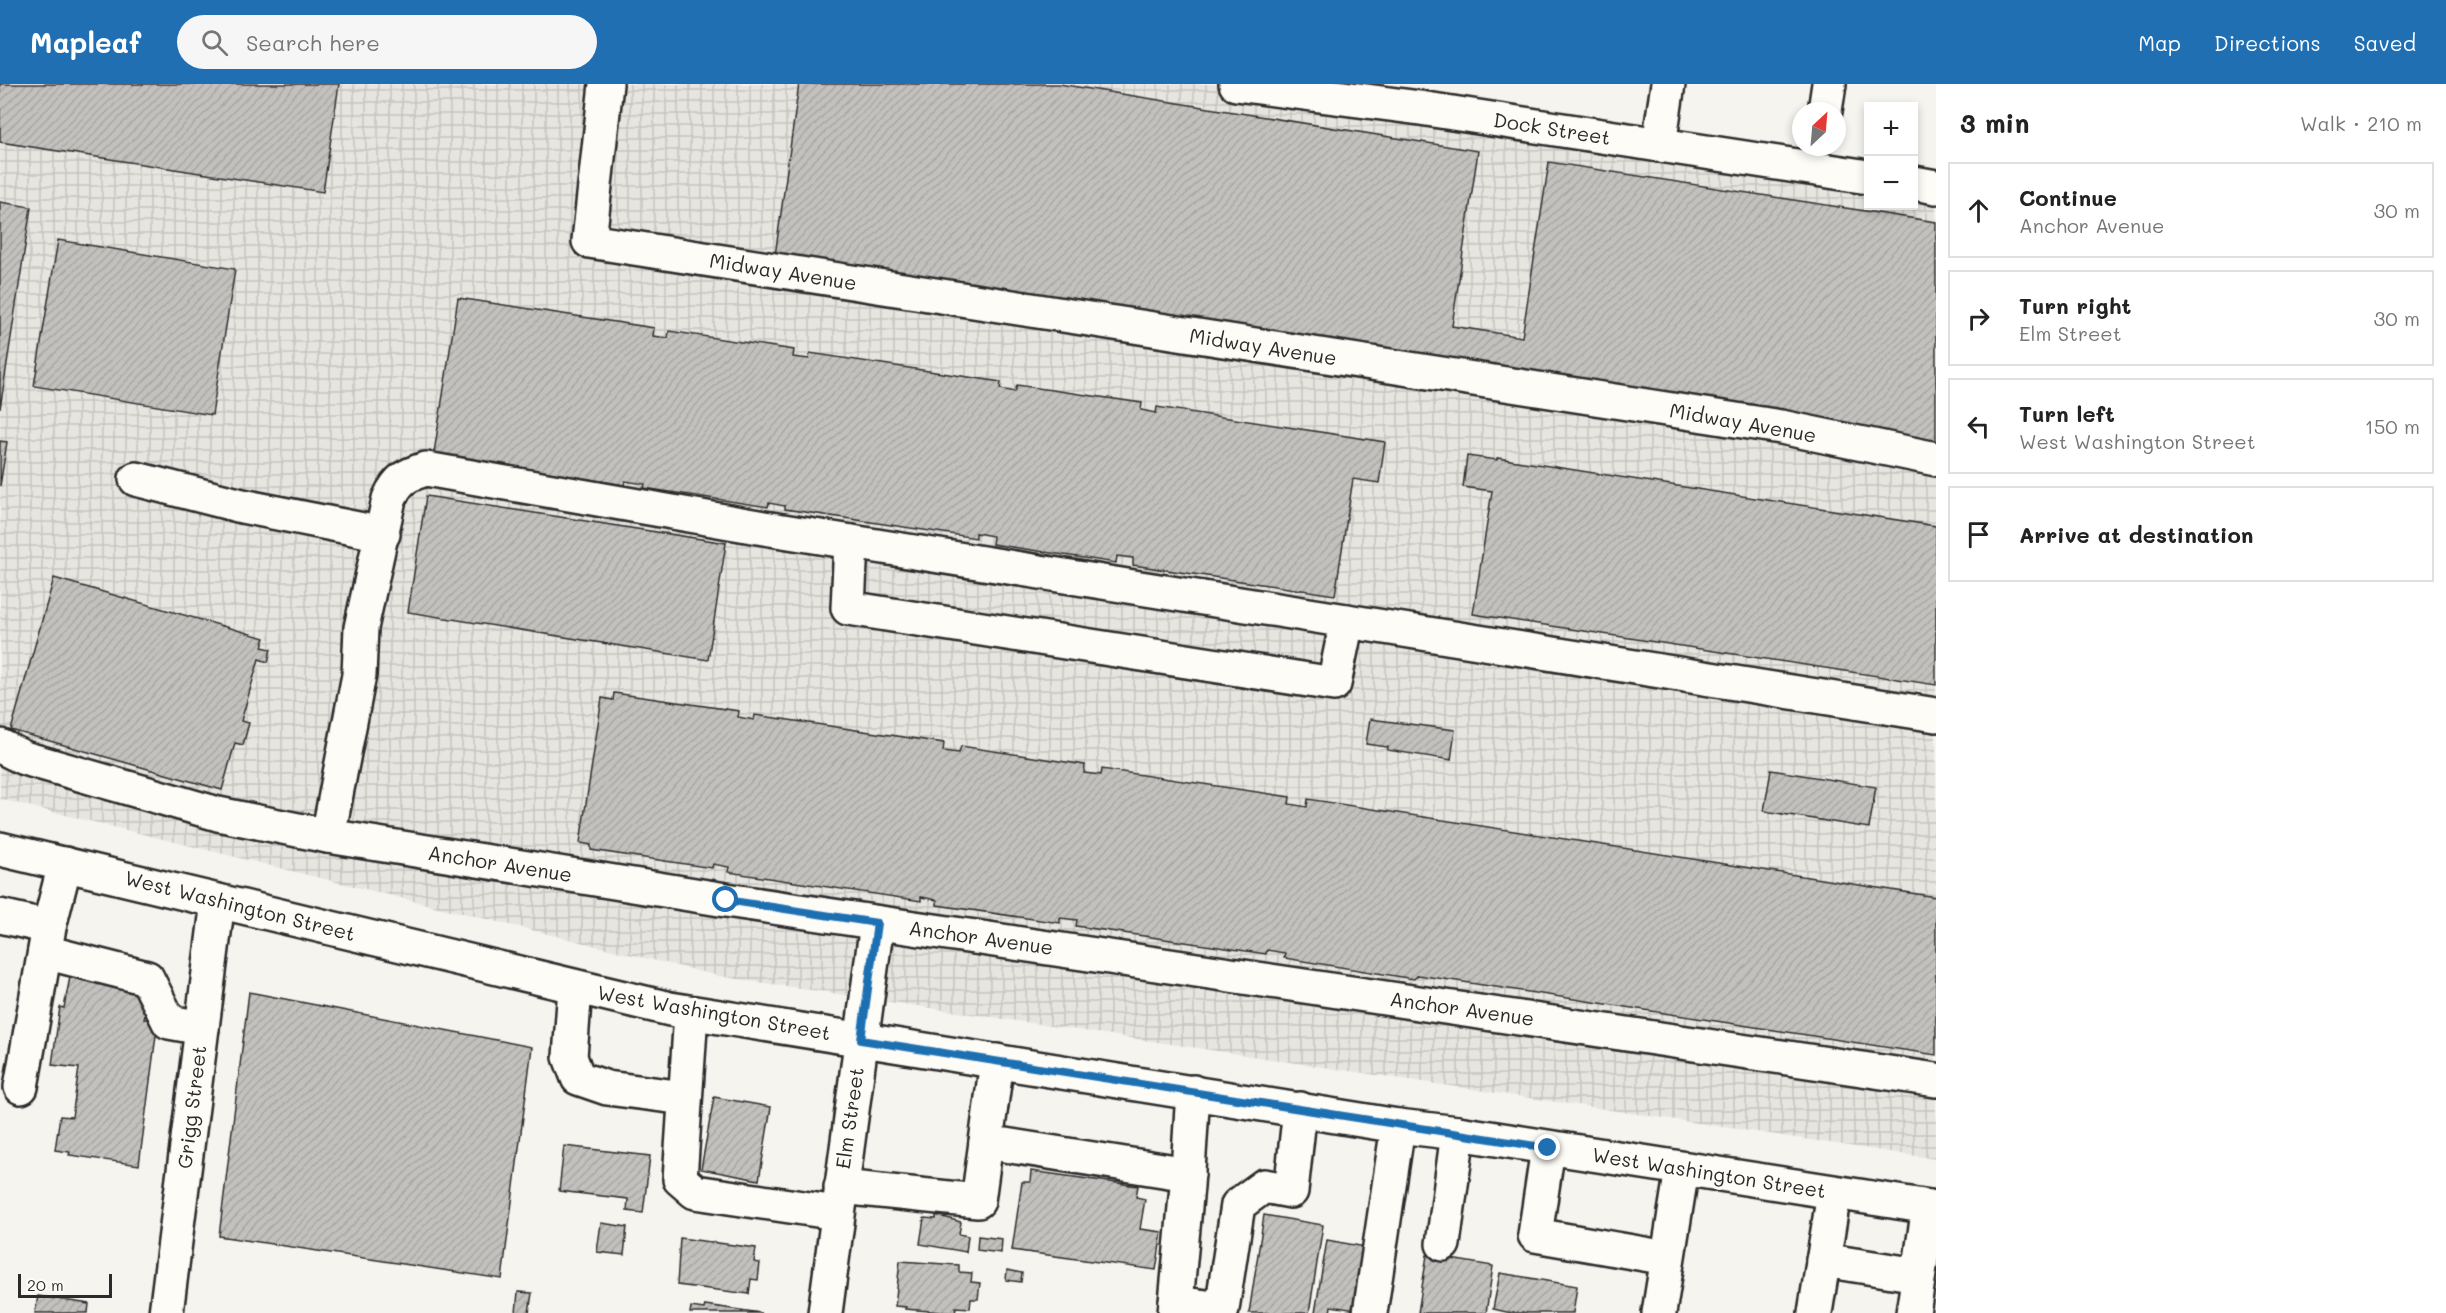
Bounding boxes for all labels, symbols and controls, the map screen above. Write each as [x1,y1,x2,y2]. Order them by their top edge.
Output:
search box [177,15,597,69]
text: Mapleaf [30,24,141,60]
icon: search [198,26,231,59]
text: Search here [246,28,380,57]
text: Map [2138,29,2181,56]
text: Directions [2214,29,2321,56]
text: Saved [2354,29,2416,56]
north arrow [1792,102,1846,156]
map controls [1864,102,1918,210]
button: + [1864,102,1918,156]
street label: Dock Street [1492,106,1612,150]
text: 3 min [1960,106,2029,140]
text: Walk · 210 m [2300,110,2422,136]
button: − [1864,156,1918,210]
text: Continue [2019,183,2117,212]
icon: ahead [1962,194,1995,227]
text: 30 m [2374,197,2420,223]
text: Anchor Avenue [2019,212,2164,238]
street label: Midway Avenue [708,247,859,295]
text: Turn right [2019,291,2131,320]
icon: right [1962,302,1995,335]
text: 30 m [2374,305,2420,331]
text: Elm Street [2019,320,2121,346]
street label: Midway Avenue [1188,322,1339,370]
street label: Midway Avenue [1668,396,1819,448]
text: Turn left [2019,399,2115,428]
icon: left [1962,410,1995,443]
text: 150 m [2365,413,2420,439]
text: West Washington Street [2019,428,2255,454]
icon: arrive [1962,518,1995,551]
text: Arrive at destination [2019,520,2254,549]
street label: Anchor Avenue [426,839,574,887]
street label: West Washington Street [122,864,358,946]
route start [712,886,738,912]
street label: Anchor Avenue [907,914,1055,960]
street label: West Washington Street [595,979,833,1045]
street label: Anchor Avenue [1388,985,1536,1031]
street label: Grigg Street [171,1044,211,1170]
street label: Elm Street [829,1065,869,1170]
route end [1534,1134,1560,1160]
street label: West Washington Street [1590,1141,1828,1203]
scale bar [18,1271,112,1298]
text: 20 m [27,1274,64,1295]

